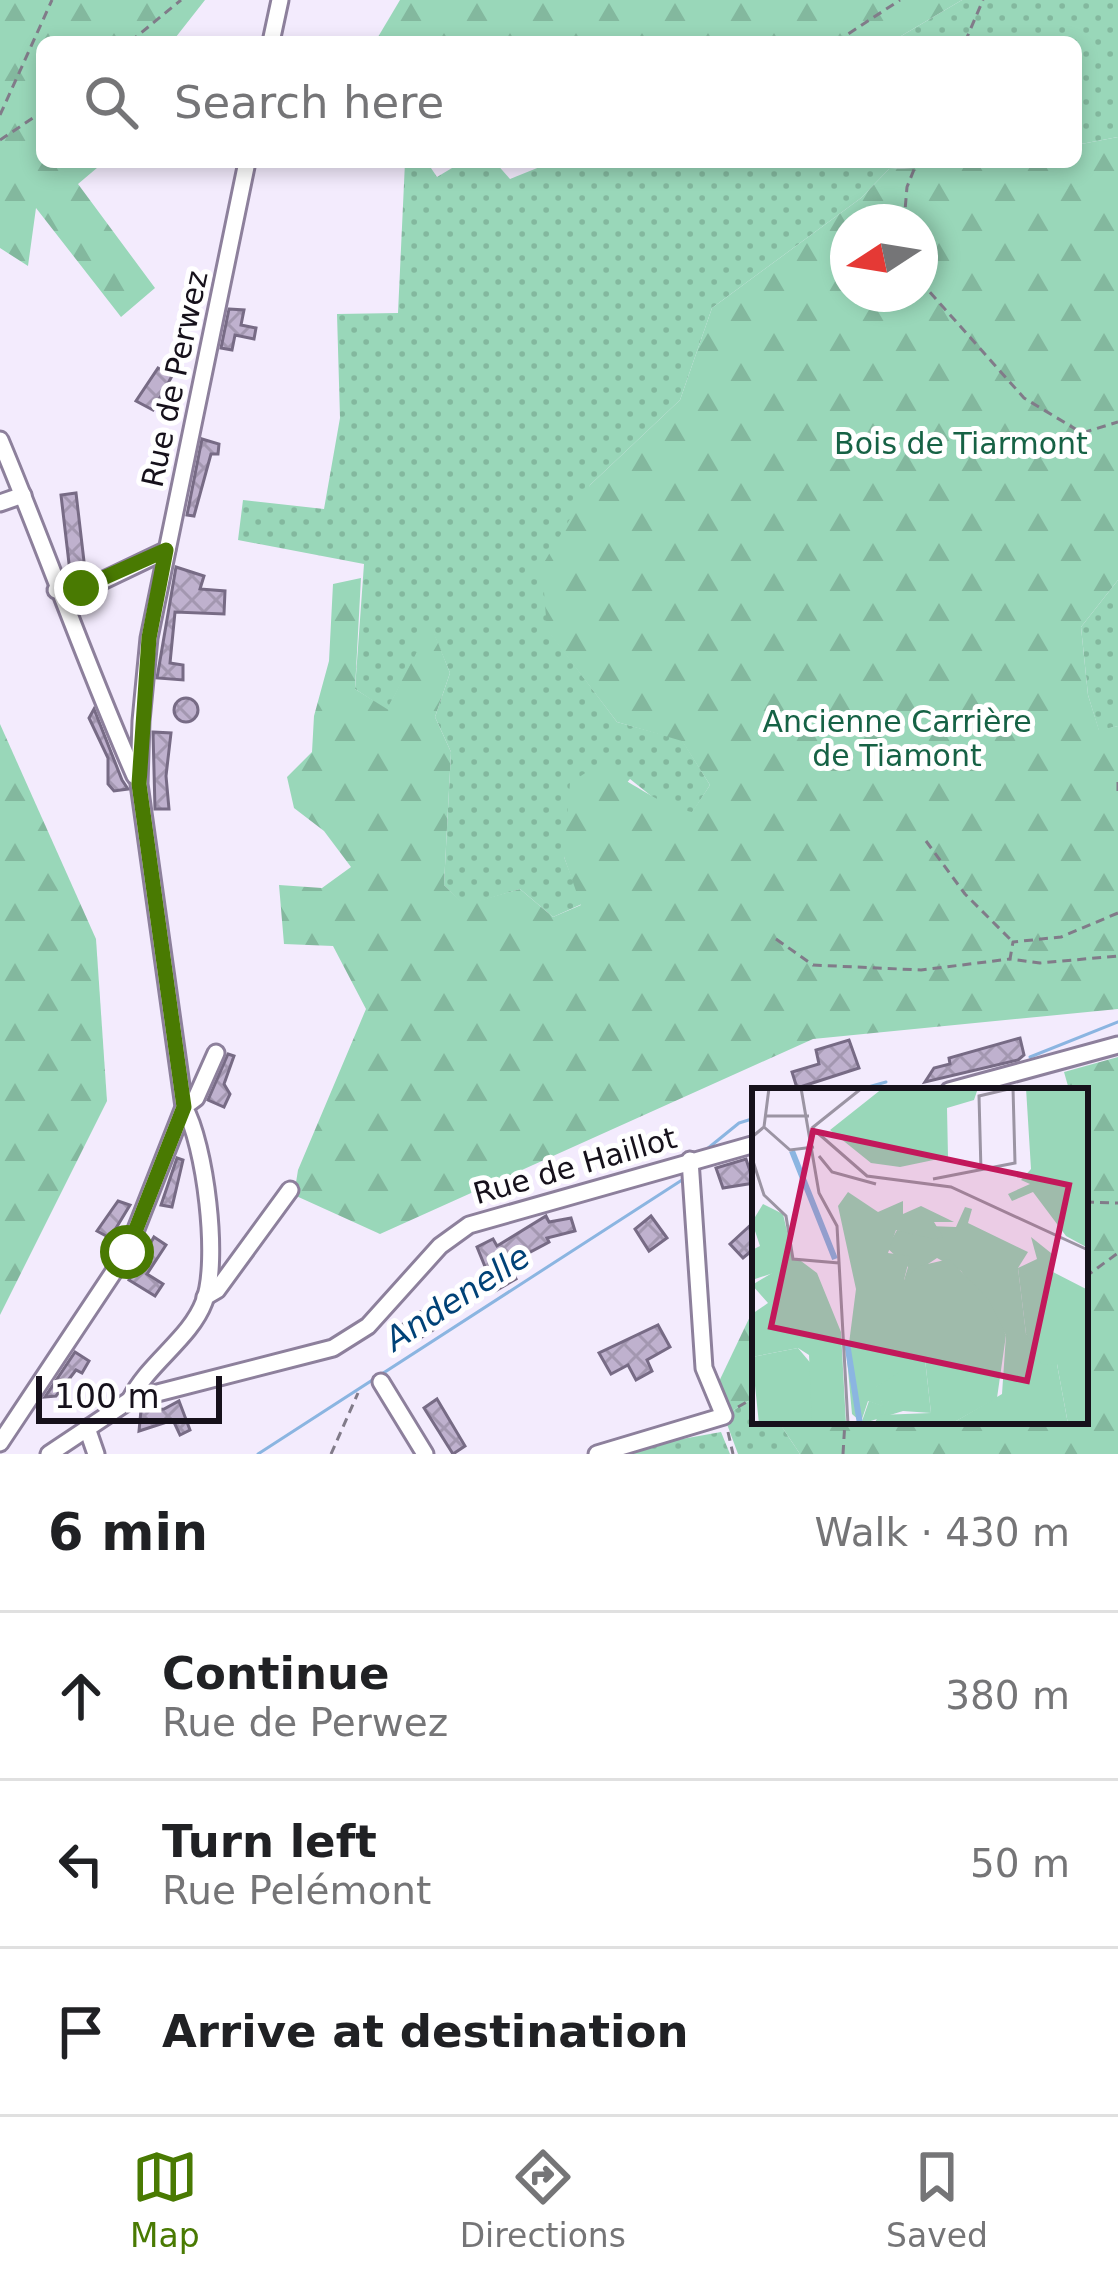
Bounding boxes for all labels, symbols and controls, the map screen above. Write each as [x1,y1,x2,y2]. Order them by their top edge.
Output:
search box [36,36,1082,168]
icon: search [78,69,144,135]
text: Search here [174,76,444,129]
north arrow [830,204,938,312]
street label: Rue de Perwez [135,268,215,490]
park label: Bois de Tiarmont [834,426,1088,461]
route end [54,561,108,615]
park label: Ancienne Carrière de Tiamont [762,704,1032,773]
inset map [752,1088,1088,1424]
street label: Rue de Haillot [469,1120,681,1211]
route start [100,1225,154,1279]
water label: Andenelle [376,1236,537,1360]
scale bar [36,1370,222,1423]
text: 100 m [54,1377,160,1416]
text: 6 min [48,1503,208,1562]
text: Walk · 430 m [815,1510,1070,1555]
text: Continue [162,1647,390,1700]
icon: ahead [48,1663,114,1729]
text: 380 m [945,1673,1070,1718]
text: Rue de Perwez [162,1700,448,1745]
text: Turn left [162,1815,377,1868]
icon: left [48,1831,114,1897]
text: 50 m [970,1841,1070,1886]
text: Rue Pelémont [162,1868,431,1913]
icon: arrive [48,1999,114,2065]
text: Arrive at destination [162,2005,688,2058]
tab: Map [130,2144,200,2255]
tab: Directions [460,2144,626,2255]
tab: Saved [886,2144,988,2255]

